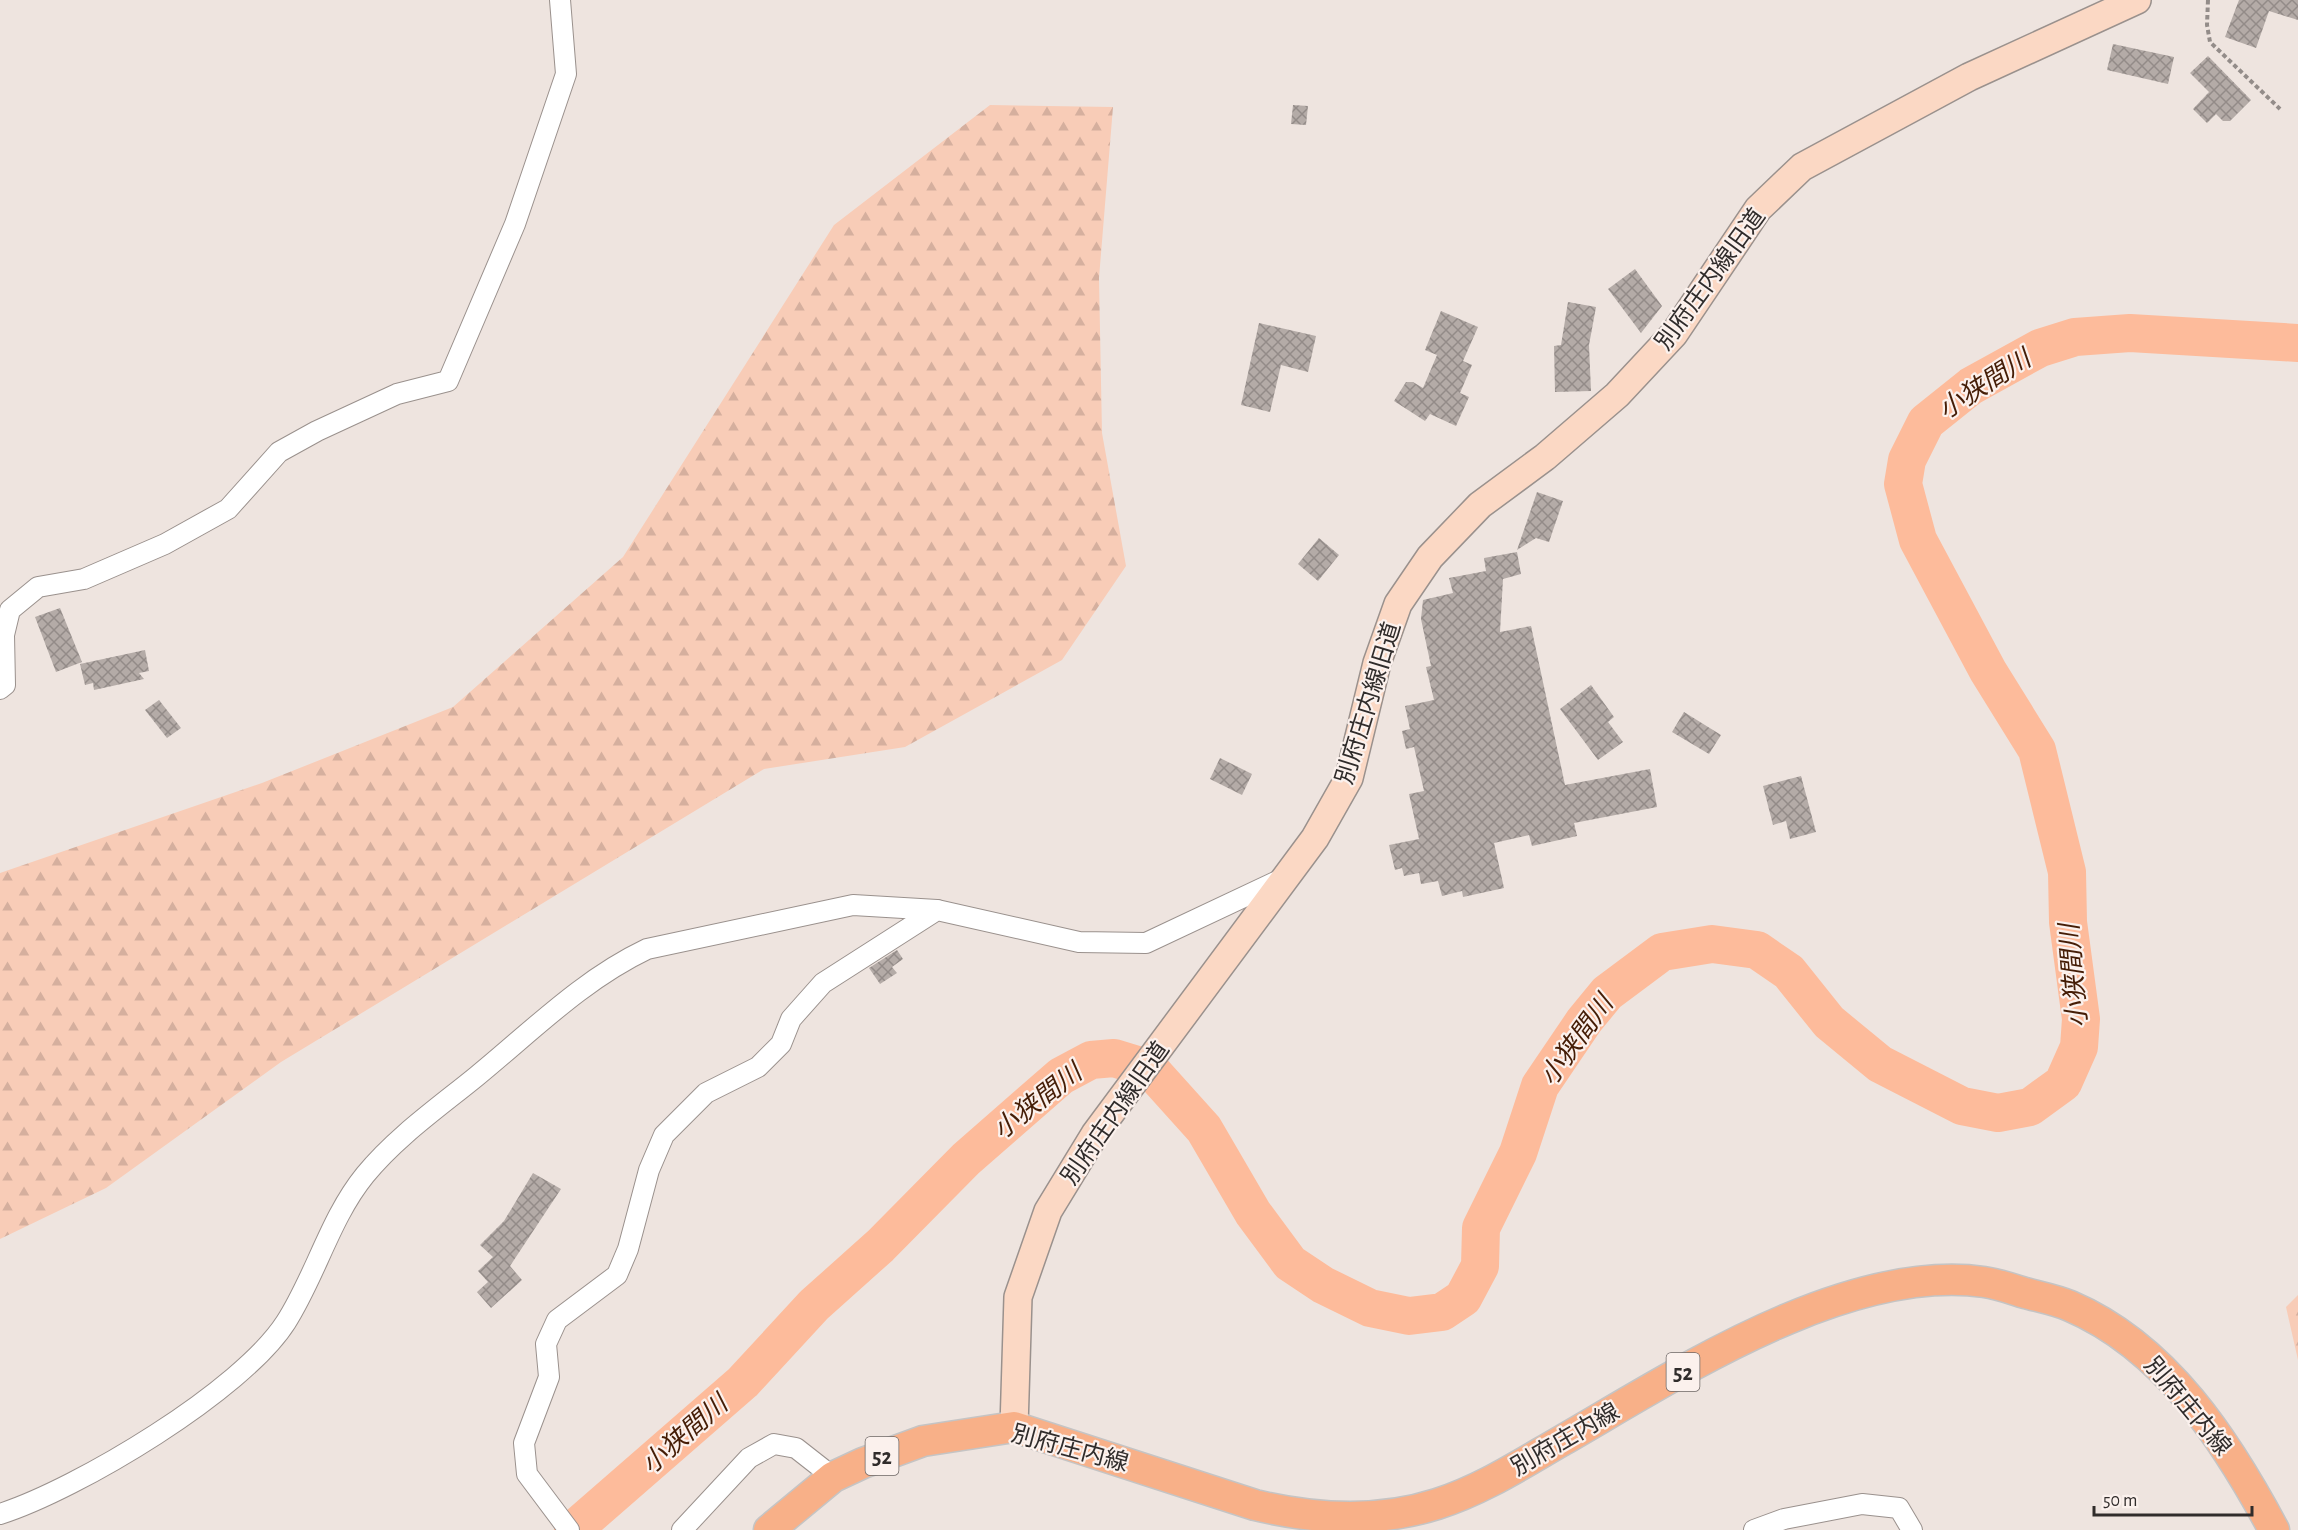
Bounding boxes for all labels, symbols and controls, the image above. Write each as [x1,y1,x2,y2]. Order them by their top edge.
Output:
street label: 別府庄内線旧道 [1650,203,1770,355]
water label: 小狭間川 [1933,343,2038,424]
street label: 別府庄内線旧道 [1331,619,1405,787]
water label: 小狭間川 [2055,920,2091,1029]
water label: 小狭間川 [1535,988,1620,1090]
street label: 別府庄内線旧道 [1056,1037,1174,1189]
water label: 小狭間川 [988,1057,1089,1144]
street label: 別府庄内線 [2139,1352,2237,1460]
road number: 52 [1666,1353,1700,1391]
water label: 小狭間川 [636,1388,735,1479]
street label: 別府庄内線 [1507,1398,1623,1480]
street label: 別府庄内線 [1009,1420,1131,1476]
road number: 52 [866,1437,898,1475]
scale bar [2094,1479,2252,1517]
text: 50 m [2103,1492,2137,1510]

